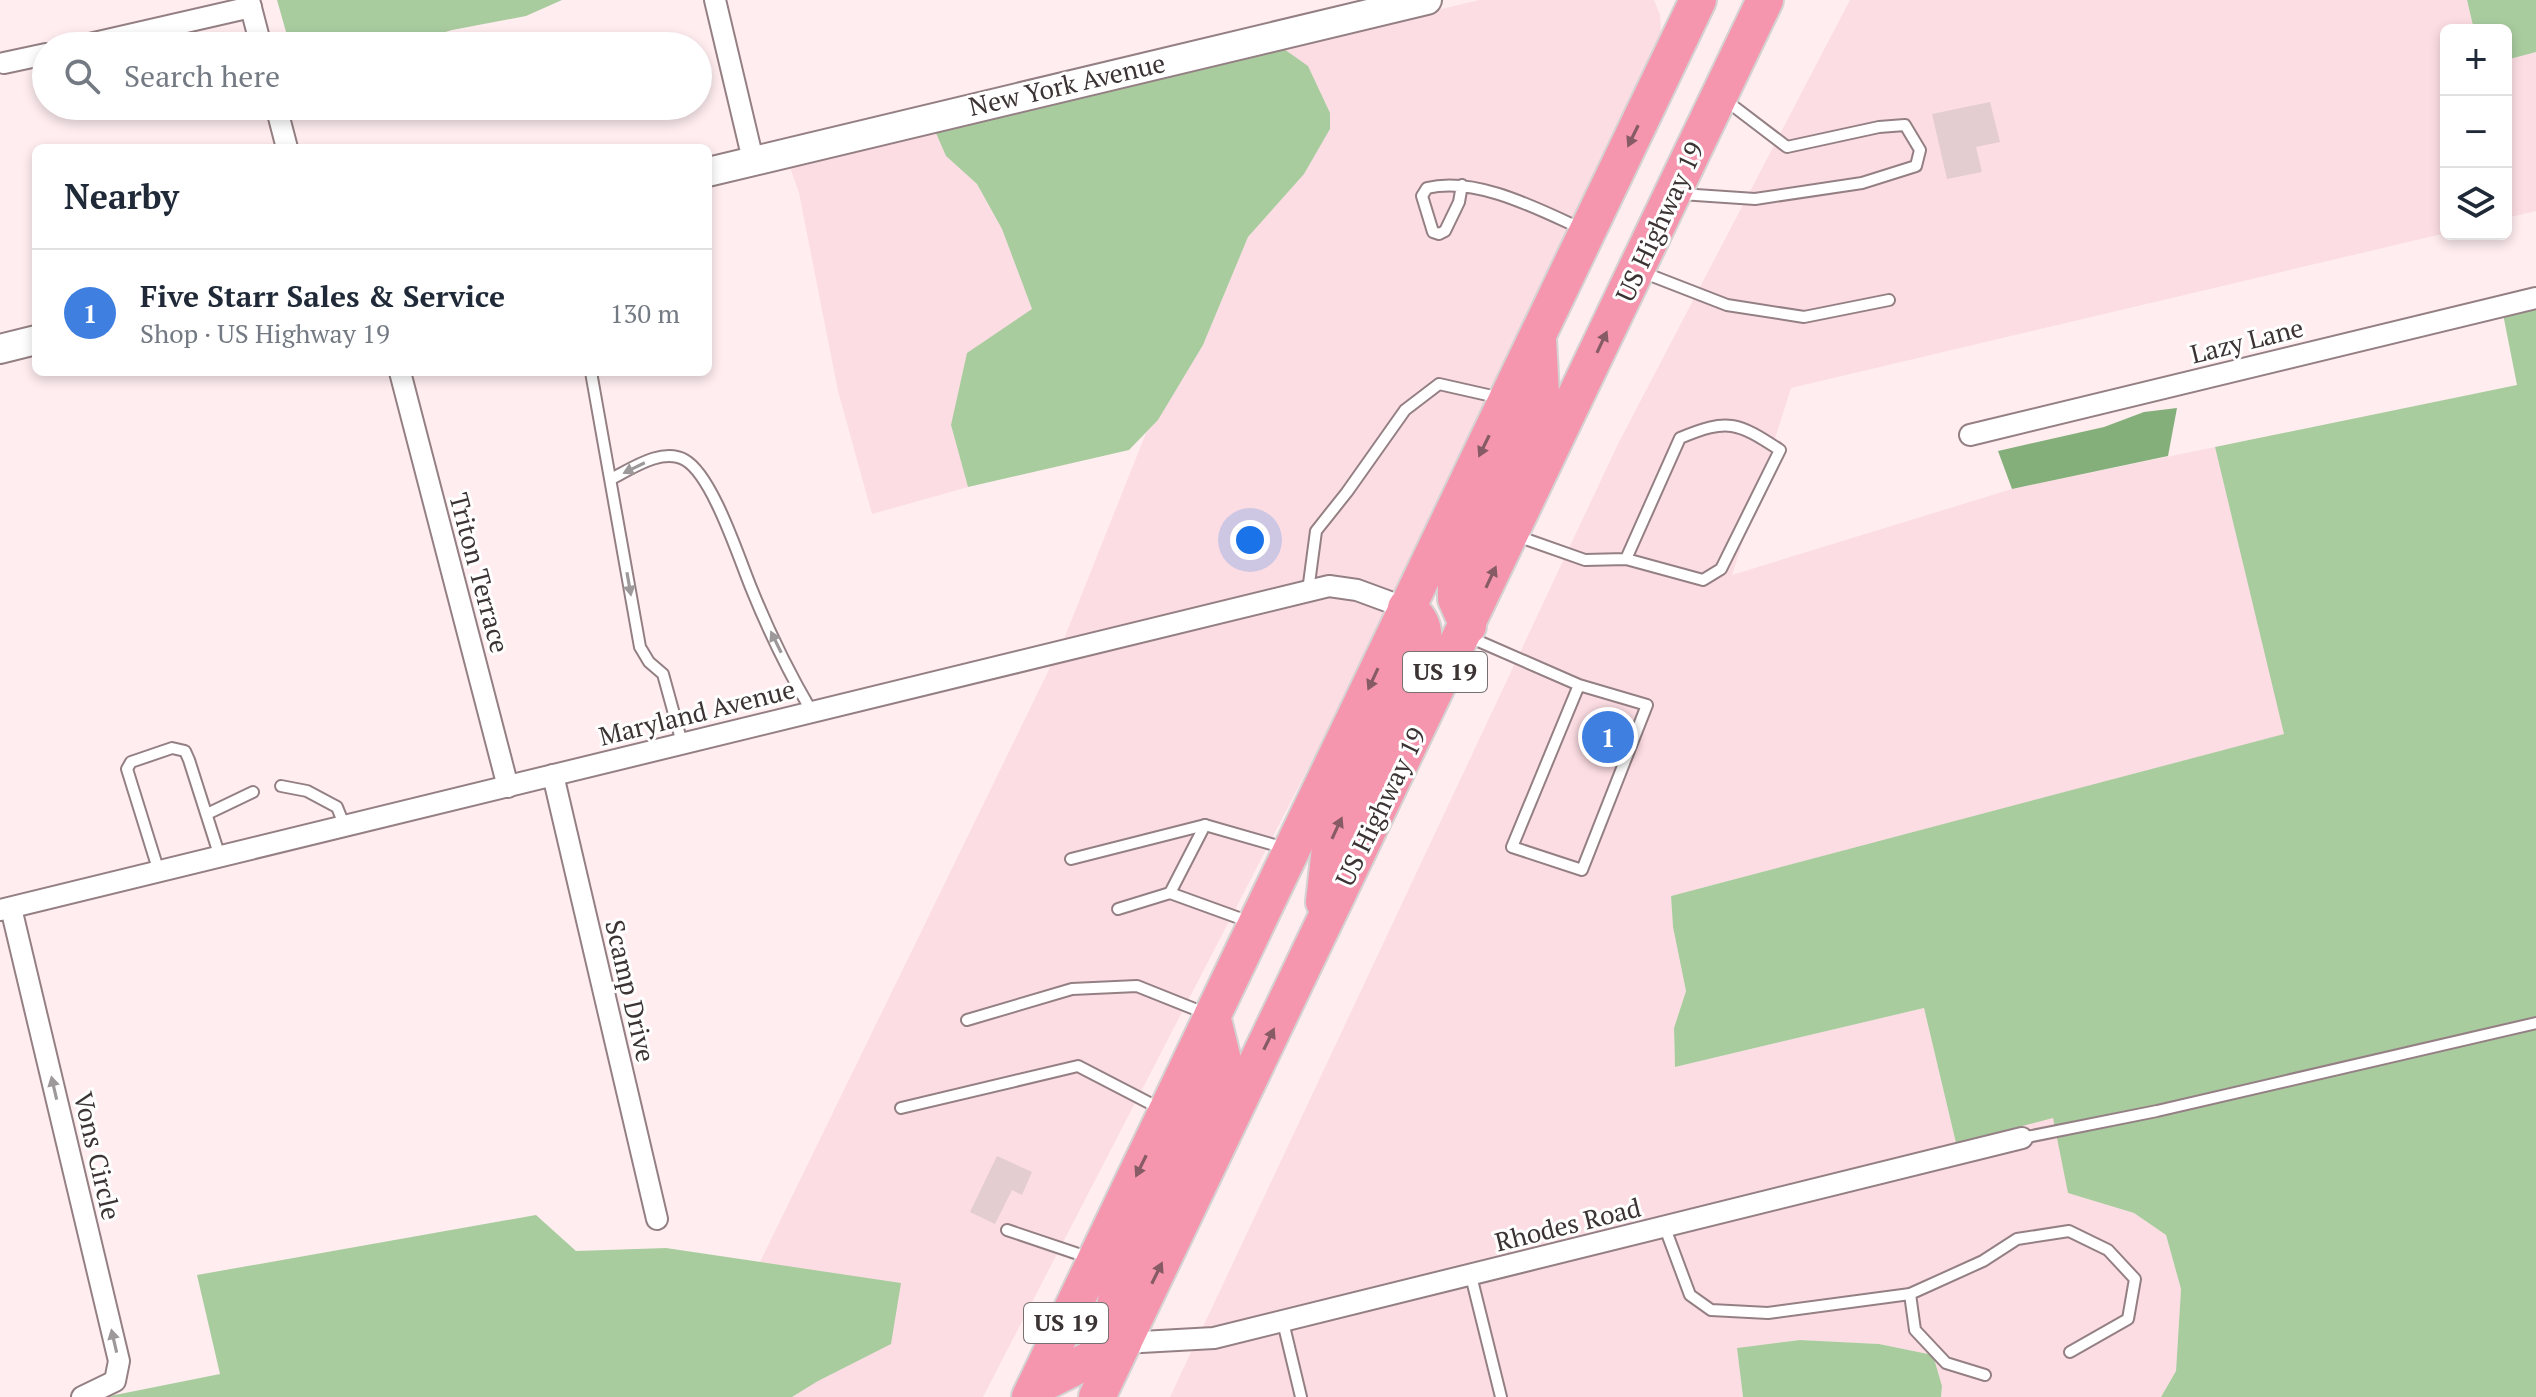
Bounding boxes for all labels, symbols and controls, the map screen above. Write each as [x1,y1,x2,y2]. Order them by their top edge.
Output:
map controls [2440,24,2512,240]
button: + [2440,24,2512,96]
search box [32,32,712,120]
street label: New York Avenue [965,45,1168,123]
icon: search [60,54,104,98]
text: Search here [124,56,280,96]
button: − [2440,96,2512,168]
one-way arrow [1626,124,1640,147]
street label: US Highway 19 [1607,136,1711,307]
button: layers [2440,168,2512,240]
text: Nearby [64,174,179,219]
text: Five Starr Sales & Service [140,276,505,316]
text: 1 [83,296,97,330]
text: 130 m [610,296,680,330]
street label: Lazy Lane [2187,310,2307,370]
text: Shop · US Highway 19 [140,316,390,350]
one-way arrow [1596,331,1609,354]
one-way arrow [1477,434,1491,457]
one-way arrow [622,461,645,475]
street label: Triton Terrace [442,489,518,656]
your location [1230,520,1270,560]
one-way arrow [1484,565,1498,589]
one-way arrow [624,572,636,597]
one-way arrow [769,631,783,654]
road number: US 19 [1403,652,1487,692]
one-way arrow [1366,667,1380,690]
street label: Maryland Avenue [595,671,798,753]
pin: 1 [1582,707,1634,767]
street label: US Highway 19 [1327,722,1433,892]
one-way arrow [1330,816,1344,839]
street label: Scamp Drive [598,916,664,1065]
one-way arrow [1263,1027,1276,1050]
one-way arrow [47,1076,60,1101]
street label: Vons Circle [67,1088,129,1223]
one-way arrow [1134,1155,1148,1178]
street label: Rhodes Road [1491,1189,1644,1259]
one-way arrow [1150,1261,1164,1285]
road number: US 19 [1024,1303,1108,1343]
one-way arrow [108,1328,120,1353]

